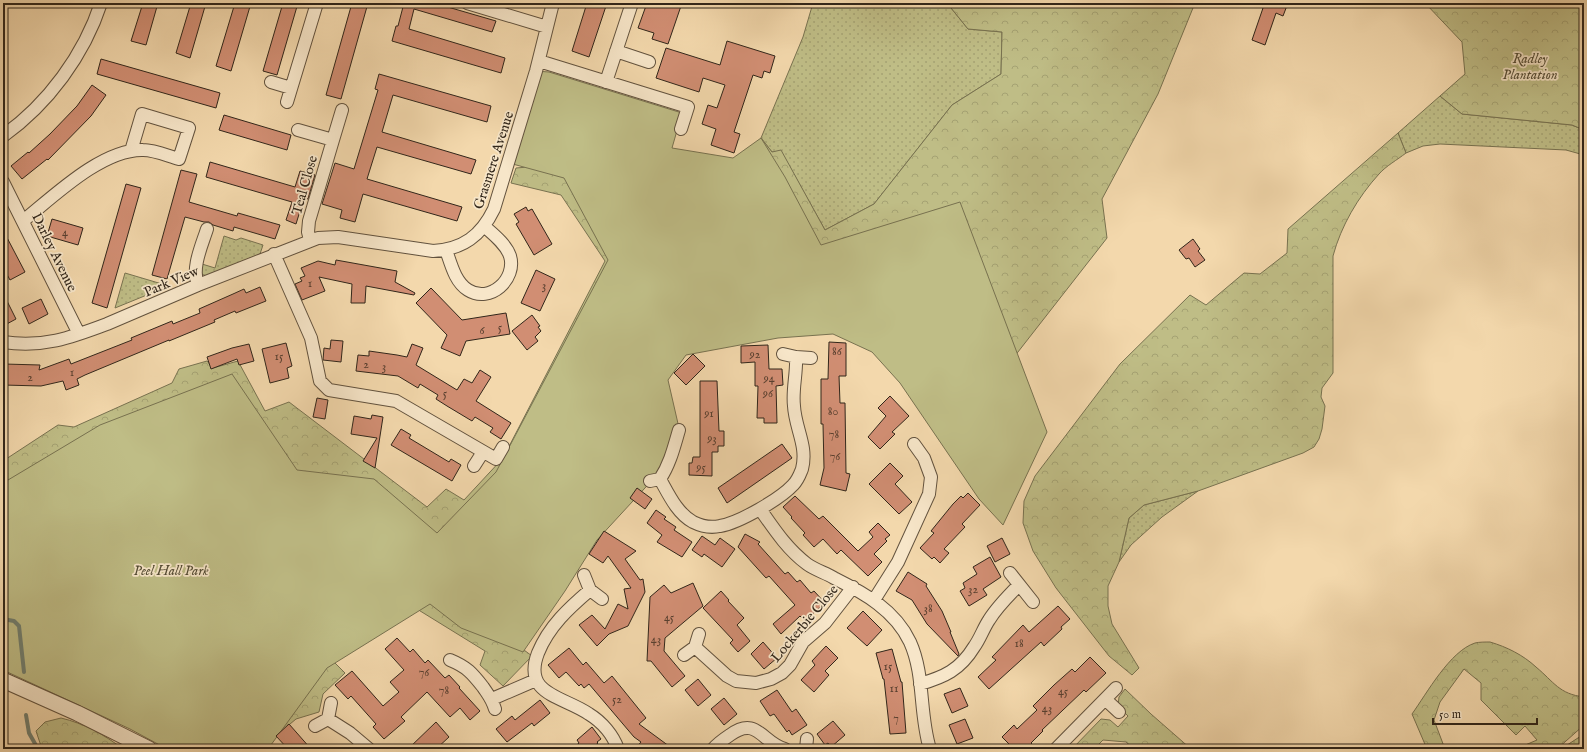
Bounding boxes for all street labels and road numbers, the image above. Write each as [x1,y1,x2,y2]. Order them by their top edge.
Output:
street label: Grasmere Avenue [470,109,518,212]
street label: Teal Close [288,153,322,217]
street label: Darley Avenue [27,210,81,295]
street label: Park View [141,262,202,302]
street label: Lockerbie Close [767,581,843,666]

